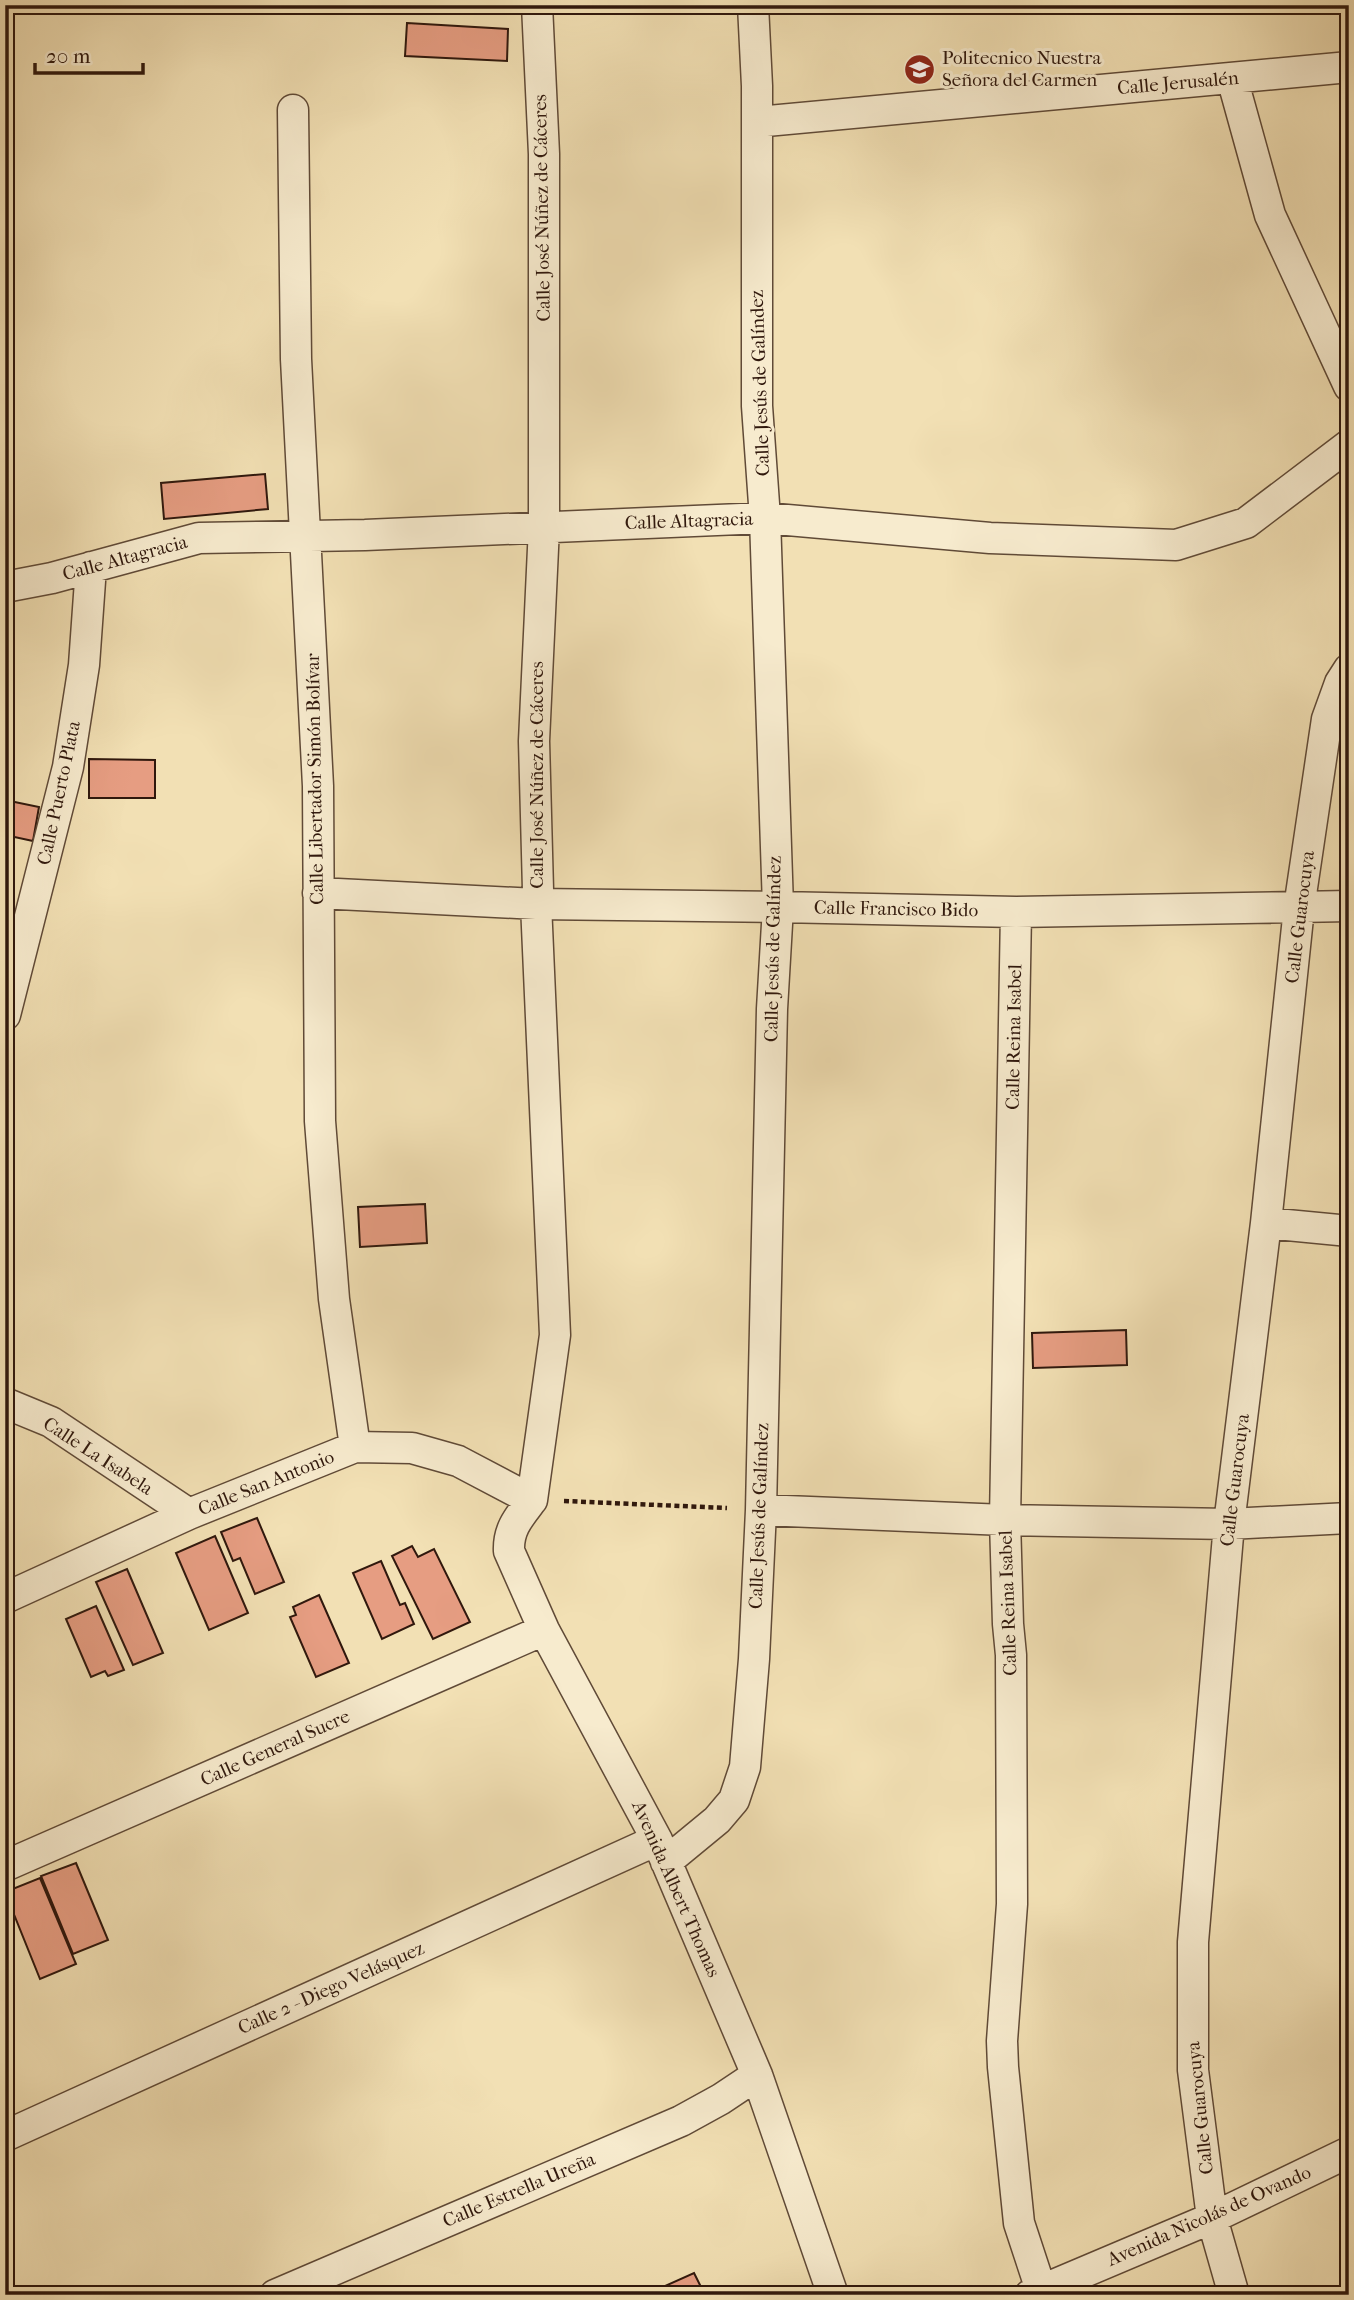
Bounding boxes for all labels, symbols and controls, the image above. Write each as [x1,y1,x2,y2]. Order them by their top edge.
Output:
scale bar [35,32,144,76]
text: 20 m [46,44,91,68]
place label: Politecnico Nuestra Señora del Carmen [942,47,1101,91]
school or university icon: Politecnico Nuestra Señora del Carmen [902,52,936,86]
street label: Calle Jerusalén [1116,67,1240,99]
street label: Calle José Núñez de Cáceres [529,94,555,322]
street label: Calle Jesús de Galíndez [746,289,774,477]
street label: Calle Altagracia [624,508,754,534]
street label: Calle Altagracia [60,531,190,585]
street label: Calle Libertador Simón Bolívar [302,652,328,905]
street label: Calle José Núñez de Cáceres [526,661,548,889]
street label: Calle Puerto Plata [33,719,85,867]
street label: Calle Guarocuya [1281,849,1319,985]
street label: Calle Jesús de Galíndez [760,856,786,1042]
street label: Calle Francisco Bido [814,897,979,921]
street label: Calle Reina Isabel [1002,964,1026,1110]
street label: Calle La Isabela [39,1412,157,1500]
street label: Calle Guarocuya [1216,1412,1254,1548]
street label: Calle Jesús de Galíndez [745,1422,773,1610]
street label: Calle San Antonio [195,1446,338,1520]
street label: Calle Reina Isabel [994,1530,1022,1676]
street label: Calle General Sucre [197,1705,353,1791]
street label: Avenida Albert Thomas [627,1796,725,1981]
street label: Calle 2 - Diego Velásquez [235,1937,427,2039]
street label: Calle Guarocuya [1182,2040,1218,2176]
street label: Calle Estrella Ureña [439,2148,599,2232]
street label: Avenida Nicolás de Ovando [1103,2161,1315,2271]

